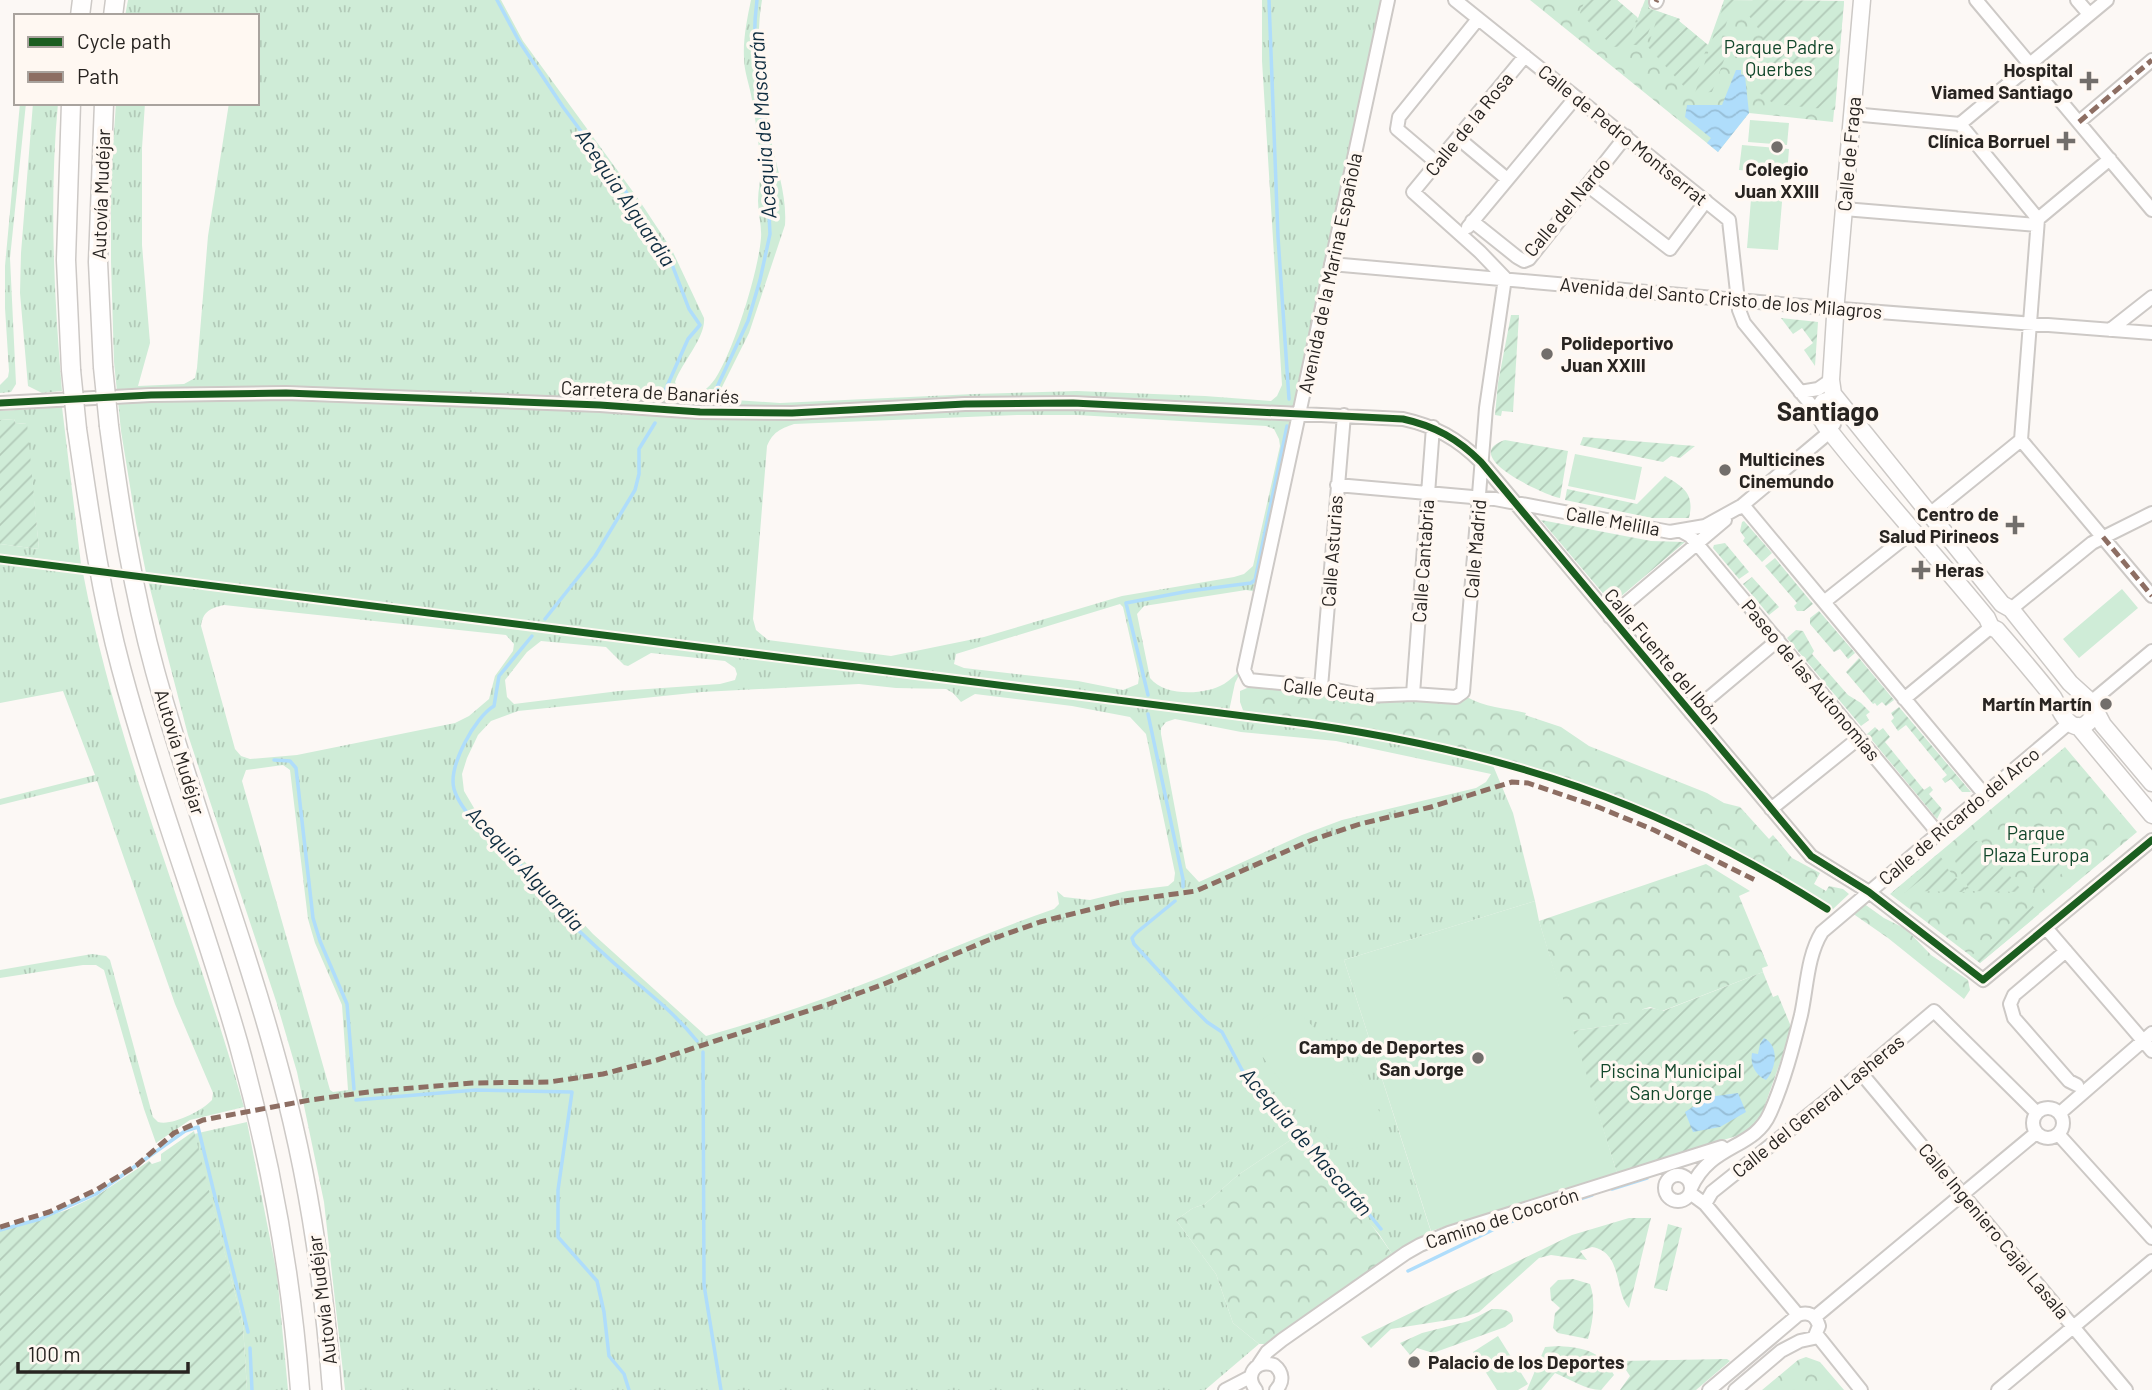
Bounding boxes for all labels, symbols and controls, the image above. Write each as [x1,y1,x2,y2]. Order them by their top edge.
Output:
legend [14,14,259,105]
text: Cycle path [77,28,171,53]
water label: Acequia de Mascarán [742,30,781,220]
park label: Parque Padre Querbes [1724,35,1834,80]
place label: Hospital Viamed Santiago [1931,58,2073,103]
street label: Calle de Pedro Montserrat [1534,59,1713,210]
text: Path [77,63,119,88]
street label: Calle de la Rosa [1420,67,1517,180]
marker: Hospital Viamed Santiago [2079,71,2099,91]
street label: Calle de Fraga [1832,96,1865,212]
water label: Acequia Alguardia [571,124,682,271]
street label: Autovía Mudéjar [87,128,114,260]
place label: Clínica Borruel [1928,129,2050,152]
marker: Clínica Borruel [2056,131,2076,151]
marker: Colegio Juan XXIII [1769,139,1785,155]
street label: Avenida de la Marina Española [1293,151,1366,395]
street label: Calle del Nardo [1518,152,1615,261]
place label: Colegio Juan XXIII [1735,157,1819,202]
street label: Avenida del Santo Cristo de los Milagros [1559,272,1883,323]
place label: Polideportivo Juan XXIII [1561,331,1674,376]
marker: Polideportivo Juan XXIII [1539,346,1555,362]
street label: Carretera de Banariés [560,375,740,408]
district label: Santiago [1777,395,1879,426]
place label: Multicines Cinemundo [1739,447,1834,492]
marker: Multicines Cinemundo [1717,462,1733,478]
street label: Calle Asturias [1316,494,1347,608]
street label: Calle Madrid [1459,498,1490,600]
street label: Calle Cantabria [1407,499,1438,623]
street label: Calle Melilla [1564,501,1662,540]
place label: Centro de Salud Pirineos [1879,502,1999,547]
marker: Centro de Salud Pirineos [2005,515,2025,535]
place label: Heras [1935,558,1984,581]
marker: Heras [1913,562,1929,578]
street label: Calle Fuente del Ibón [1600,583,1727,728]
street label: Paseo de las Autonomías [1737,594,1886,765]
street label: Calle Ceuta [1282,672,1376,707]
street label: Autovía Mudéjar [150,686,211,818]
place label: Martín Martín [1982,692,2092,715]
marker: Martín Martín [2098,696,2114,712]
street label: Calle de Ricardo del Arco [1874,742,2044,890]
water label: Acequia Alguardia [462,801,590,935]
park label: Parque Plaza Europa [1983,821,2089,866]
street label: Calle del General Lasheras [1727,1029,1908,1182]
place label: Campo de Deportes San Jorge [1299,1035,1464,1080]
marker: Campo de Deportes San Jorge [1470,1050,1486,1066]
park label: Piscina Municipal San Jorge [1600,1059,1742,1104]
water label: Acequia de Mascarán [1236,1062,1378,1220]
street label: Calle Ingeniero Cajal Lasala [1914,1138,2075,1323]
street label: Camino de Cocorón [1422,1182,1581,1253]
street label: Autovía Mudéjar [302,1234,341,1366]
scale bar [18,1330,187,1374]
text: 100 m [28,1341,81,1366]
place label: Palacio de los Deportes [1428,1350,1625,1373]
marker: Palacio de los Deportes [1406,1354,1422,1370]

